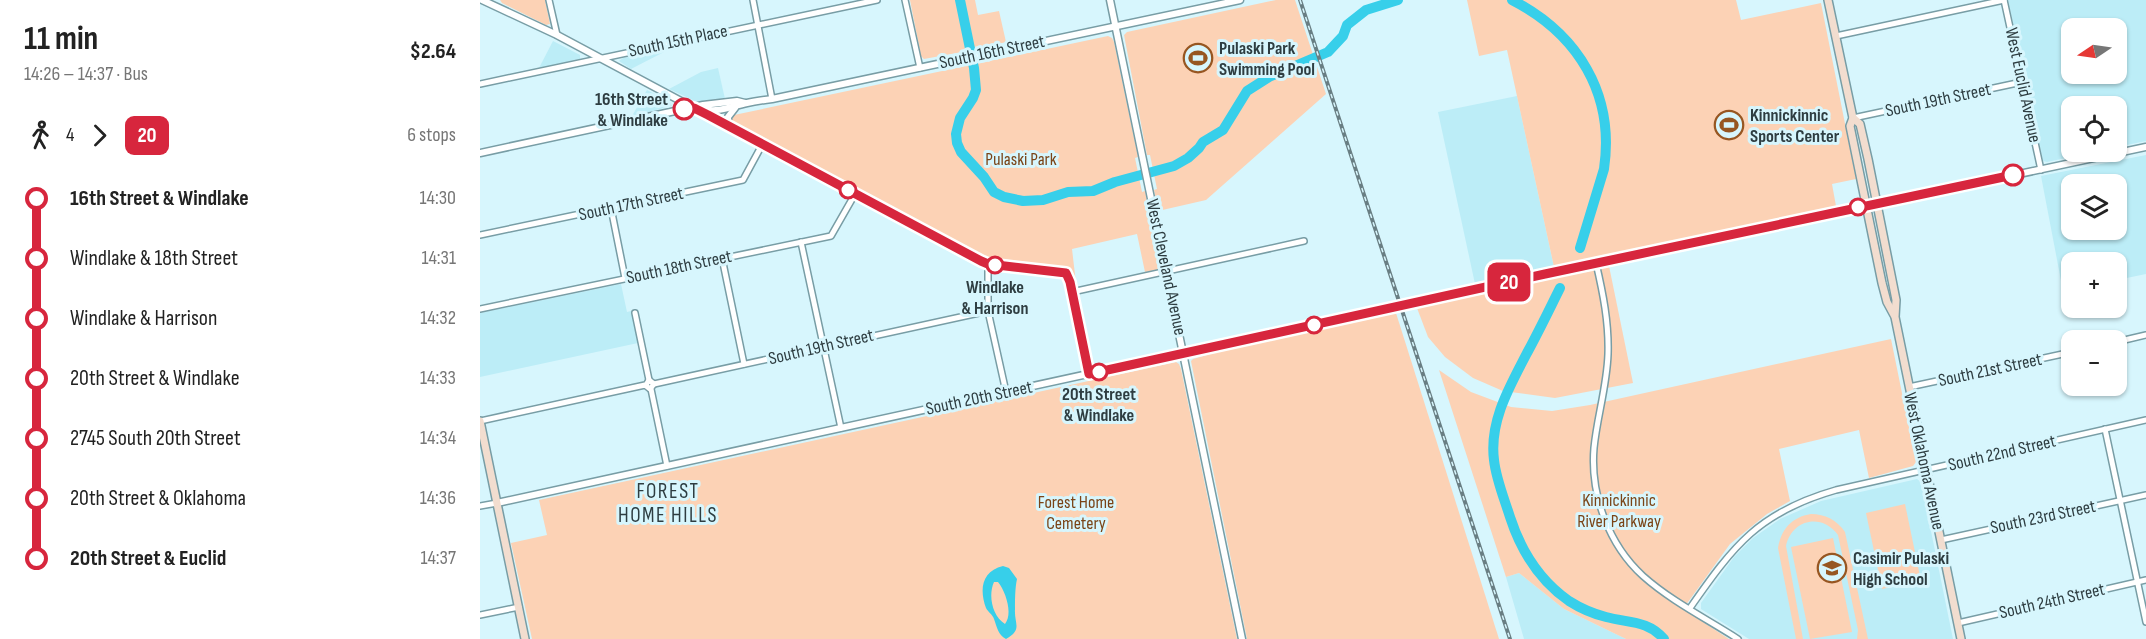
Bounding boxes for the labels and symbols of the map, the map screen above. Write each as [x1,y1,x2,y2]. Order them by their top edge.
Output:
north arrow [2061,18,2127,84]
street label: South 15th Place [627,20,729,62]
street label: West Euclid Avenue [2001,26,2045,144]
street label: South 16th Street [937,31,1047,73]
place label: Pulaski Park Swimming Pool [1219,38,1315,80]
sports icon: Pulaski Park Swimming Pool [1182,42,1214,74]
street label: South 19th Street [1883,78,1993,121]
place label: 16th Street & Windlake [595,89,668,131]
marker: 16th Street & Windlake [673,98,695,120]
place label: Kinnickinnic Sports Center [1750,105,1840,147]
sports icon: Kinnickinnic Sports Center [1713,109,1745,141]
park label: Pulaski Park [985,149,1057,170]
unlabelled marker [2002,164,2024,186]
unlabelled marker [839,181,857,199]
street label: South 17th Street [577,183,686,225]
street label: West Cleveland Avenue [1141,197,1191,337]
unlabelled marker [1849,198,1867,216]
street label: South 18th Street [624,246,734,288]
marker: Windlake & Harrison [986,256,1004,274]
line badge: 20 [1482,262,1536,302]
place label: Windlake & Harrison [962,277,1028,319]
unlabelled marker [1305,316,1323,334]
street label: South 19th Street [766,325,876,369]
street label: South 21st Street [1936,349,2044,391]
marker: 20th Street & Windlake [1090,363,1108,381]
street label: South 20th Street [924,376,1035,420]
place label: 20th Street & Windlake [1062,384,1136,426]
street label: West Oklahoma Avenue [1899,390,1949,532]
street label: South 22nd Street [1946,430,2058,476]
district label: FOREST HOME HILLS [618,479,718,528]
park label: Kinnickinnic River Parkway [1577,490,1661,532]
park label: Forest Home Cemetery [1038,492,1114,534]
street label: South 23rd Street [1988,496,2098,538]
place label: Casimir Pulaski High School [1853,548,1949,590]
school or university icon: Casimir Pulaski High School [1816,552,1848,584]
street label: South 24th Street [1997,579,2107,623]

